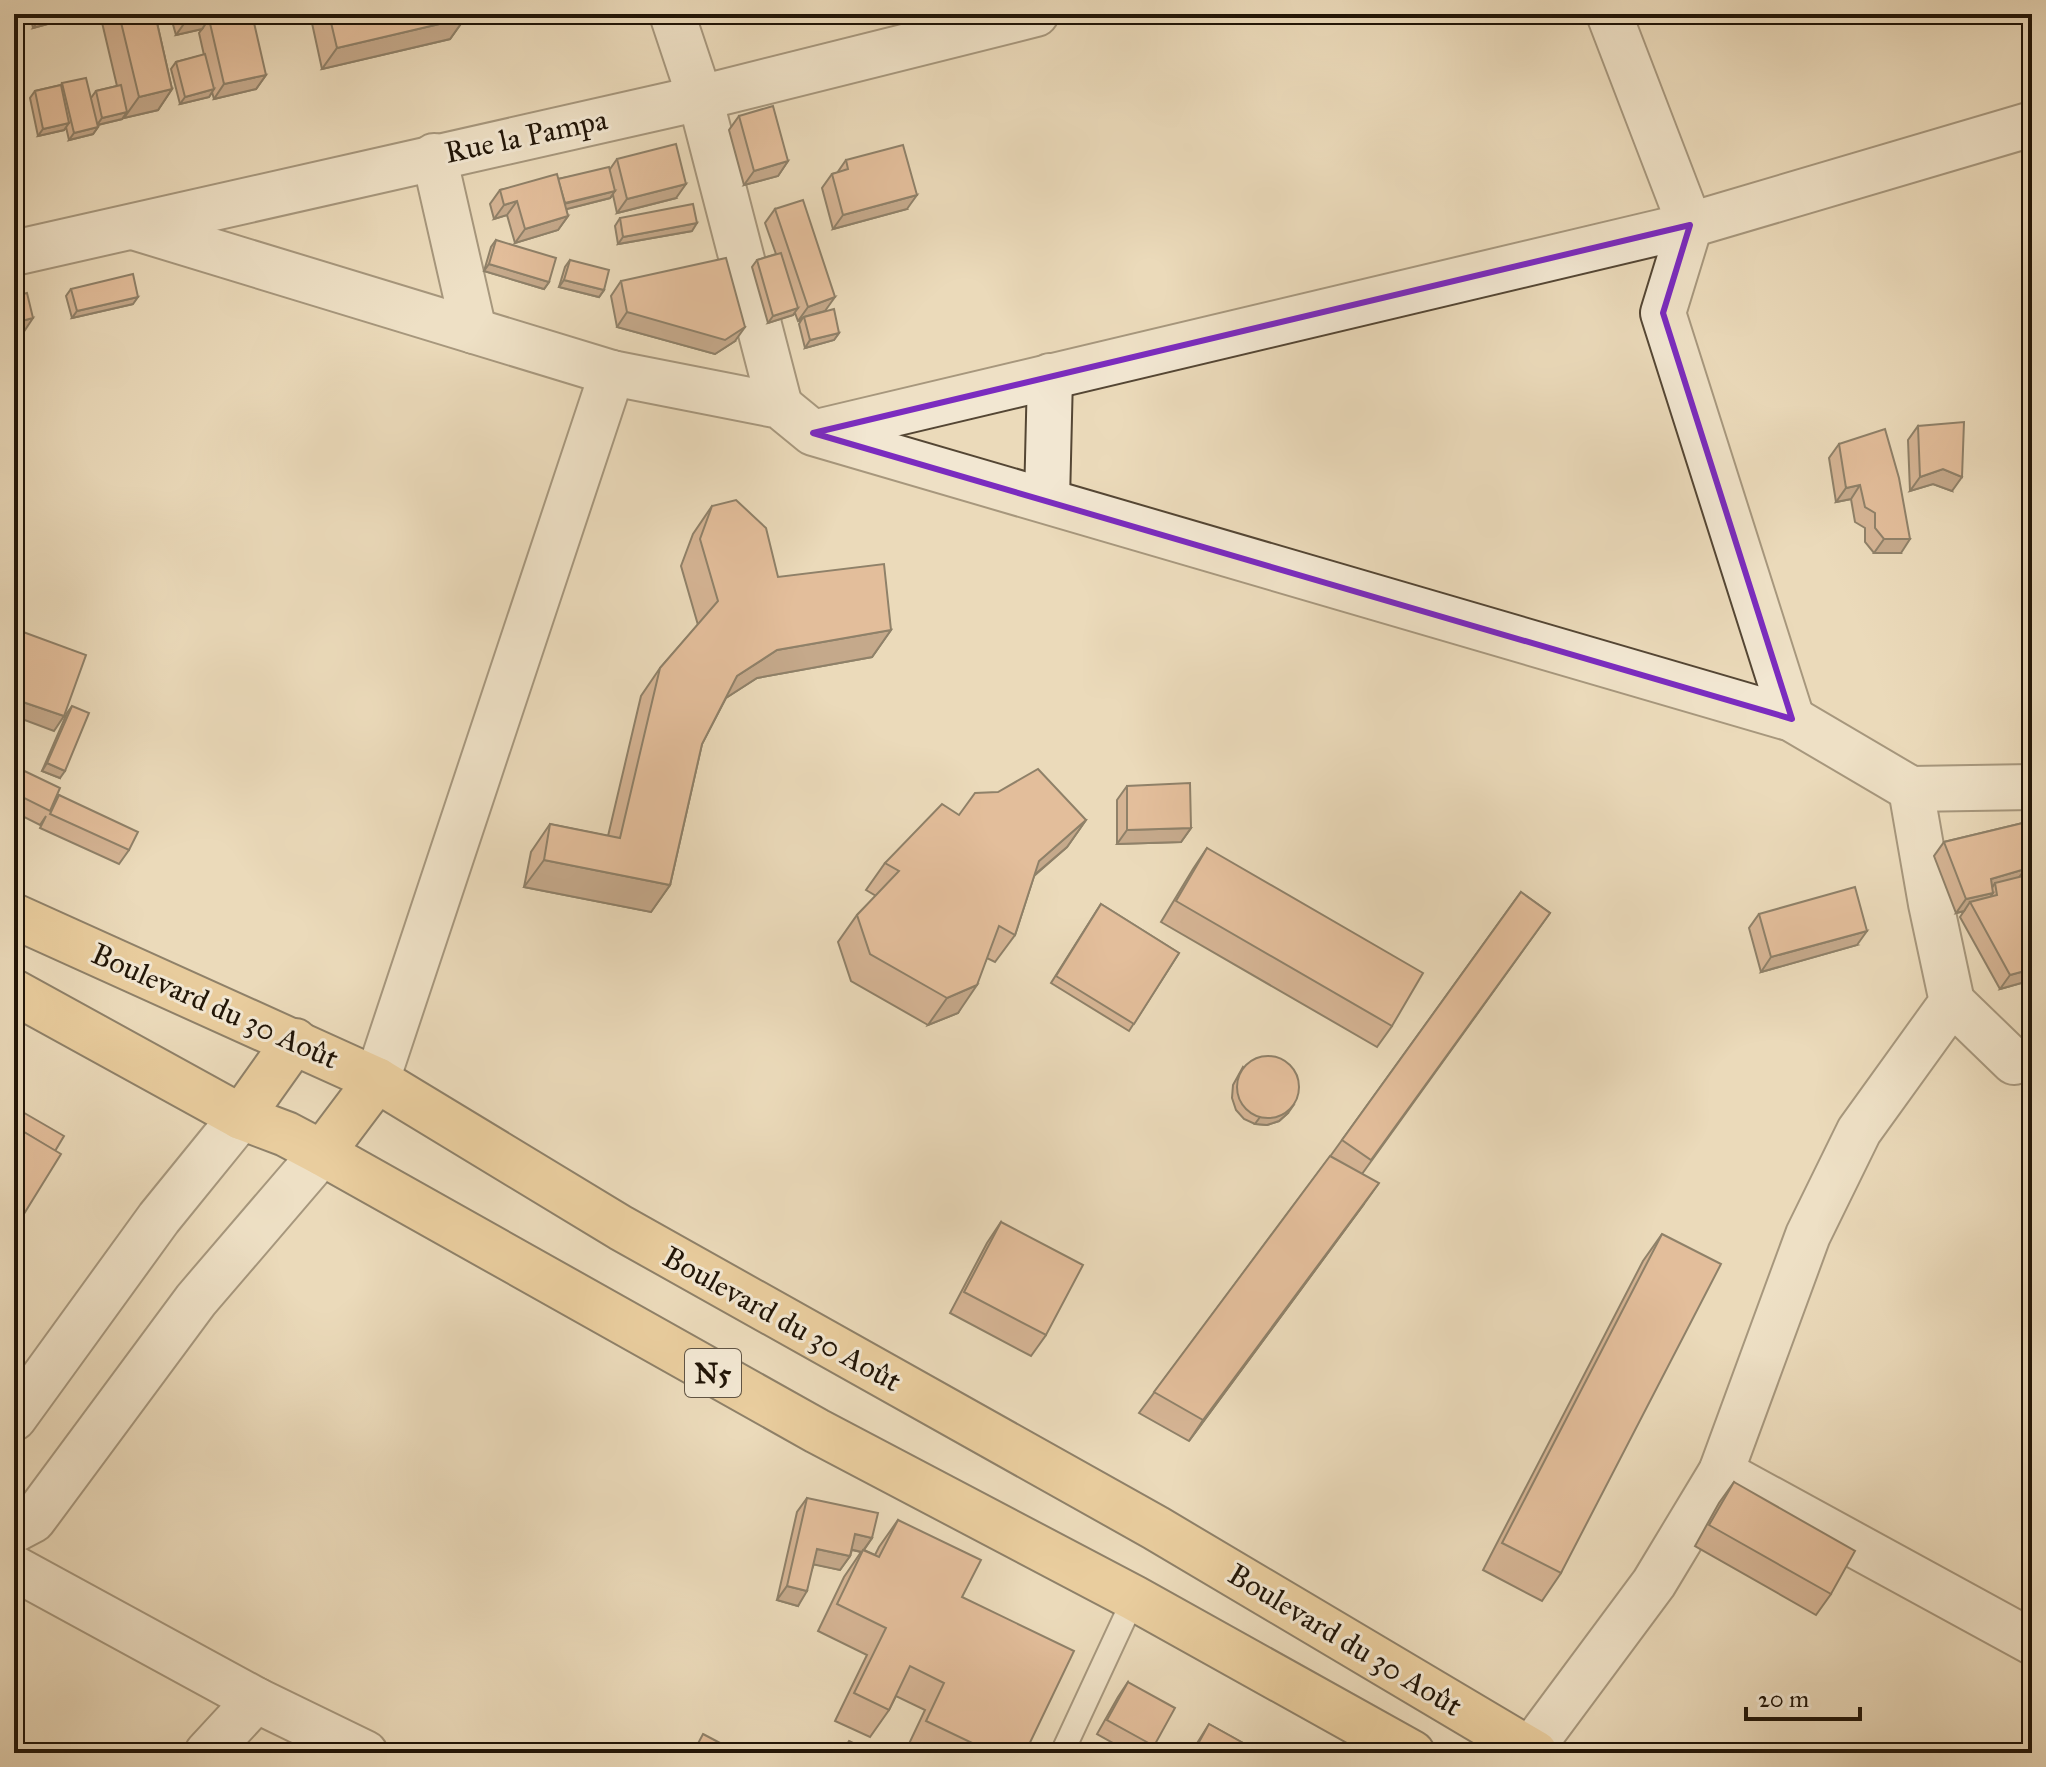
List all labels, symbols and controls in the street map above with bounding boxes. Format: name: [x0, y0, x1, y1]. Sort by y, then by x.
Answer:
street label: Rue la Pampa: [441, 101, 611, 171]
street label: Boulevard du 30 Août: [86, 935, 344, 1077]
street label: Boulevard du 30 Août: [657, 1239, 908, 1400]
road number: N5: [685, 1349, 741, 1397]
street label: Boulevard du 30 Août: [1222, 1556, 1469, 1724]
scale bar: [1746, 1671, 1860, 1721]
text: 20 m: [1758, 1684, 1809, 1714]

